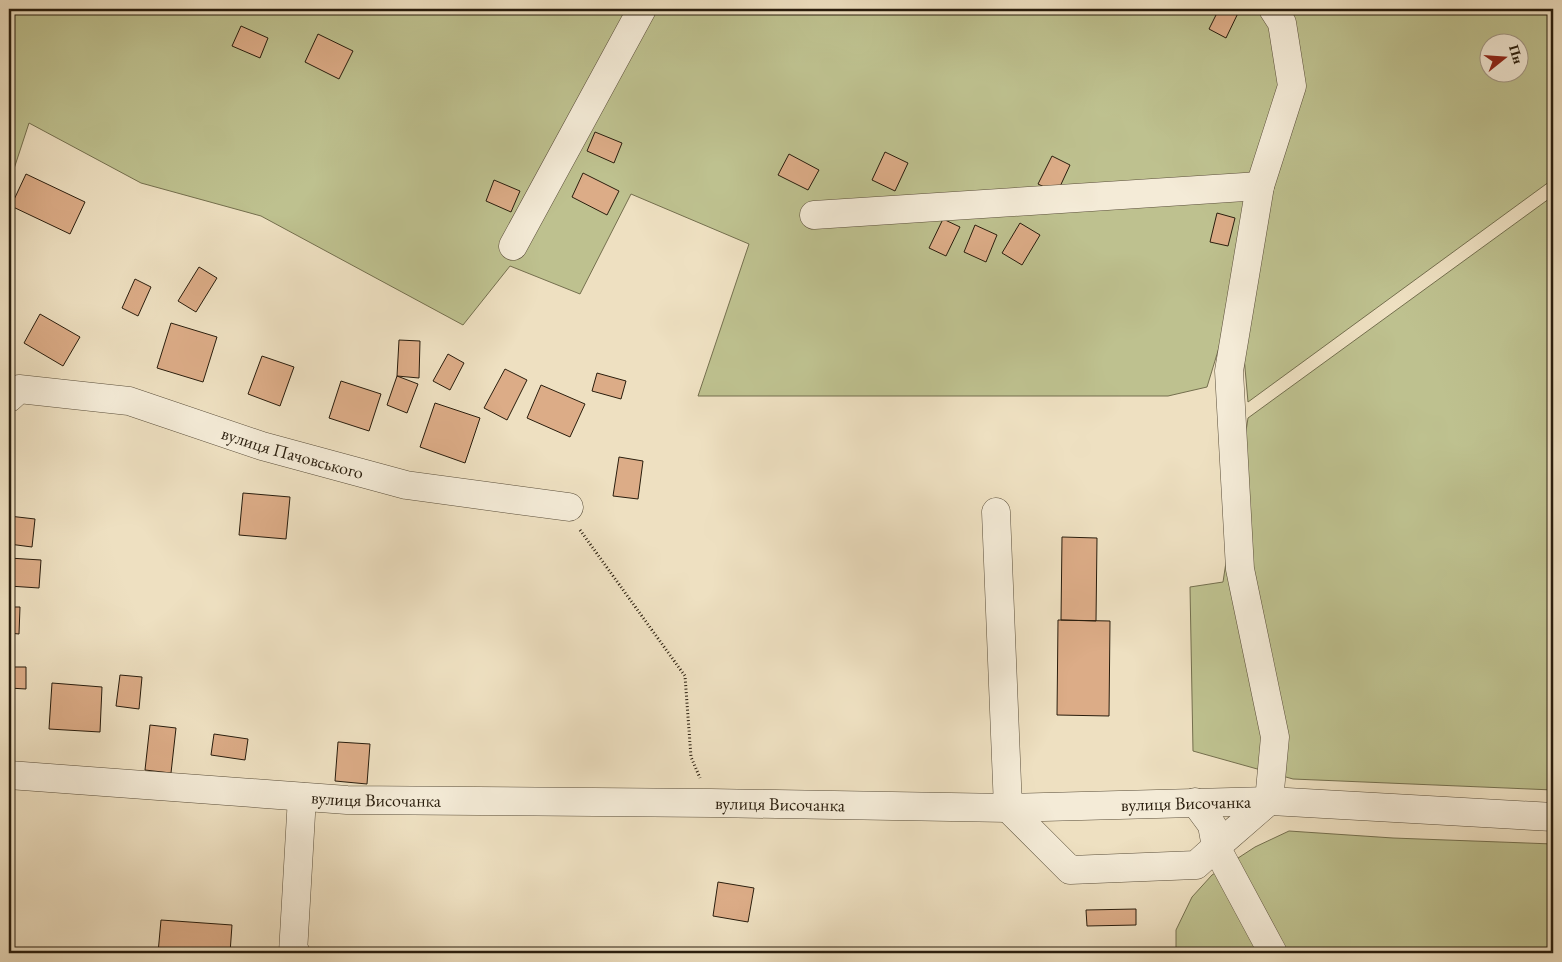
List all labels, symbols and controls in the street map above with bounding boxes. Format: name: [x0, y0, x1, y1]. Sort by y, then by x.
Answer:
north arrow: [1480, 32, 1530, 82]
text: Пн: [1505, 42, 1528, 66]
street label: вулиця Пачовського: [219, 421, 366, 484]
street label: вулиця Височанка: [310, 785, 442, 812]
street label: вулиця Височанка: [1121, 789, 1252, 816]
street label: вулиця Височанка: [715, 791, 846, 816]

